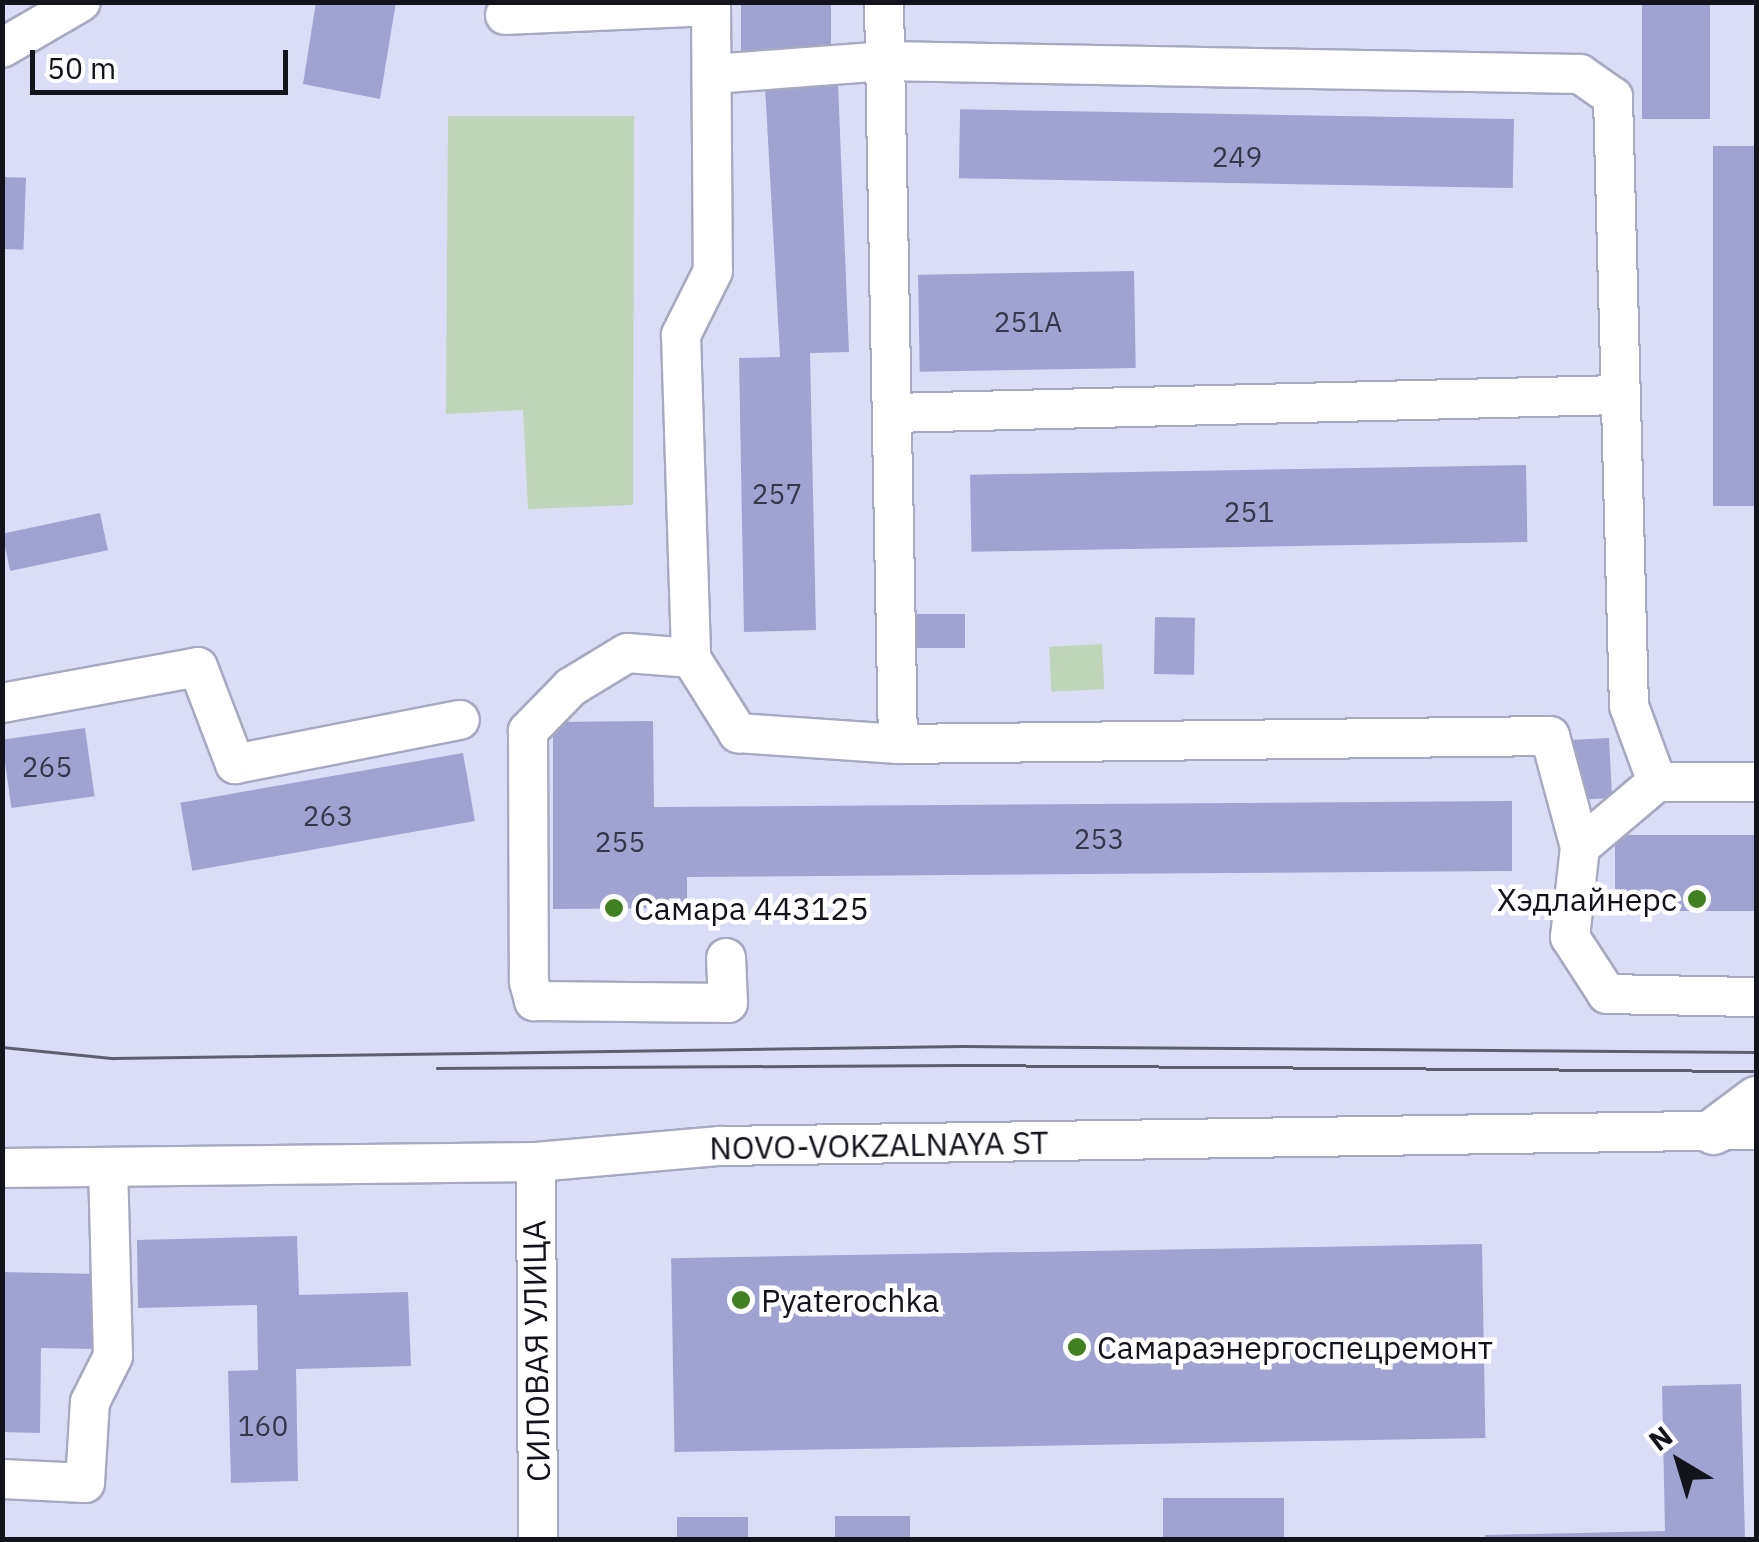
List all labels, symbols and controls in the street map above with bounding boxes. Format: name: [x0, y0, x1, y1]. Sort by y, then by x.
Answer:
scale bar: [35, 30, 292, 92]
text: 50 m: [47, 48, 116, 87]
house number: 249: [1212, 140, 1262, 174]
house number: 251А: [994, 305, 1062, 339]
house number: 257: [752, 477, 802, 511]
house number: 251: [1224, 495, 1274, 529]
house number: 265: [22, 750, 72, 784]
house number: 263: [303, 799, 353, 833]
house number: 253: [1074, 822, 1124, 856]
house number: 255: [595, 825, 645, 859]
place label: Хэдлайнерс: [1497, 880, 1677, 918]
marker: Хэдлайнерс: [1686, 888, 1708, 910]
place label: Самара 443125: [634, 889, 869, 927]
marker: Самара 443125: [603, 897, 625, 919]
street label: NOVO-VOKZALNAYA ST: [709, 1123, 1049, 1167]
street label: СИЛОВАЯ УЛИЦА: [515, 1220, 557, 1482]
place label: Pyaterochka: [761, 1281, 939, 1319]
marker: Pyaterochka: [730, 1289, 752, 1311]
place label: Самараэнергоспецремонт: [1097, 1328, 1493, 1366]
marker: Самараэнергоспецремонт: [1066, 1336, 1088, 1358]
house number: 160: [238, 1409, 288, 1443]
north arrow: [1629, 1412, 1729, 1512]
text: N: [1641, 1417, 1680, 1459]

